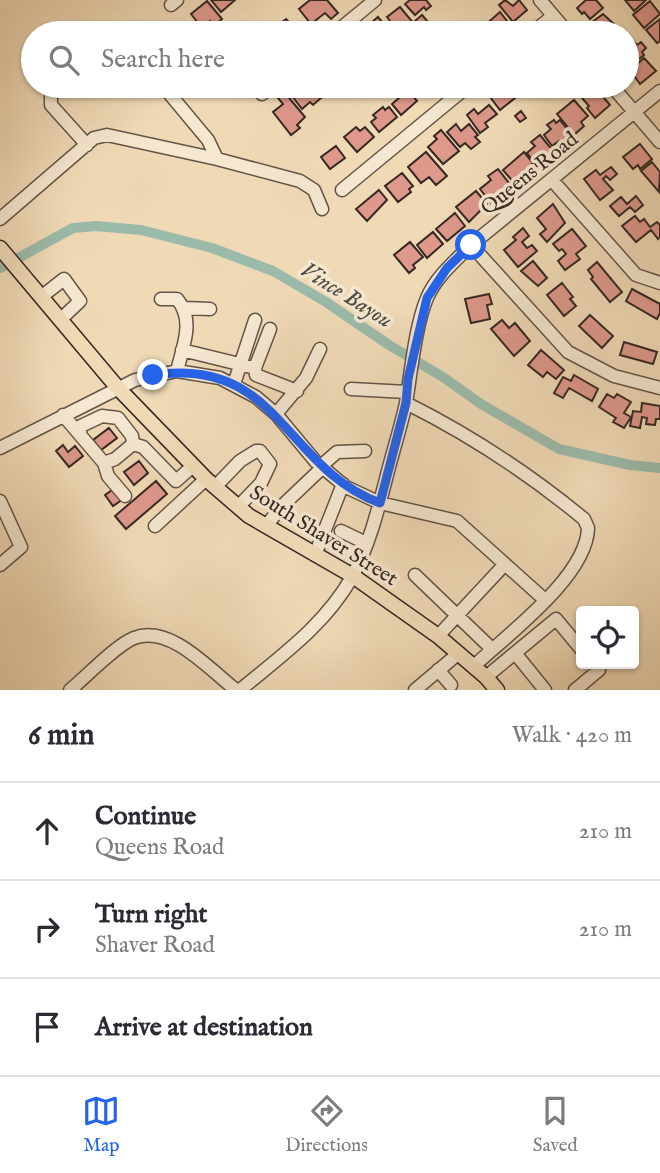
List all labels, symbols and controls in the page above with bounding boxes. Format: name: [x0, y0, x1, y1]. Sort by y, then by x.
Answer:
search box: [21, 21, 639, 98]
icon: search: [45, 41, 83, 79]
text: Search here: [101, 43, 225, 76]
street label: Queens Road: [476, 126, 585, 222]
route start: [455, 229, 486, 260]
water label: Vince Bayou: [295, 256, 398, 335]
route end: [137, 359, 168, 390]
street label: South Shaver Street: [244, 480, 402, 593]
map controls: [576, 606, 639, 669]
button: locate: [576, 606, 639, 669]
text: 6 min: [28, 717, 94, 755]
text: Walk · 420 m: [512, 721, 632, 750]
text: Continue: [95, 800, 196, 833]
icon: ahead: [28, 812, 66, 850]
text: 210 m: [579, 817, 632, 846]
text: Queens Road: [95, 833, 224, 862]
text: Turn right: [95, 898, 208, 931]
icon: right: [28, 910, 66, 948]
text: 210 m: [579, 915, 632, 944]
text: Shaver Road: [95, 931, 215, 960]
icon: arrive: [28, 1008, 66, 1046]
text: Arrive at destination: [95, 1011, 313, 1044]
tab: Map: [82, 1092, 120, 1158]
tab: Directions: [285, 1092, 368, 1158]
tab: Saved: [533, 1092, 578, 1158]

